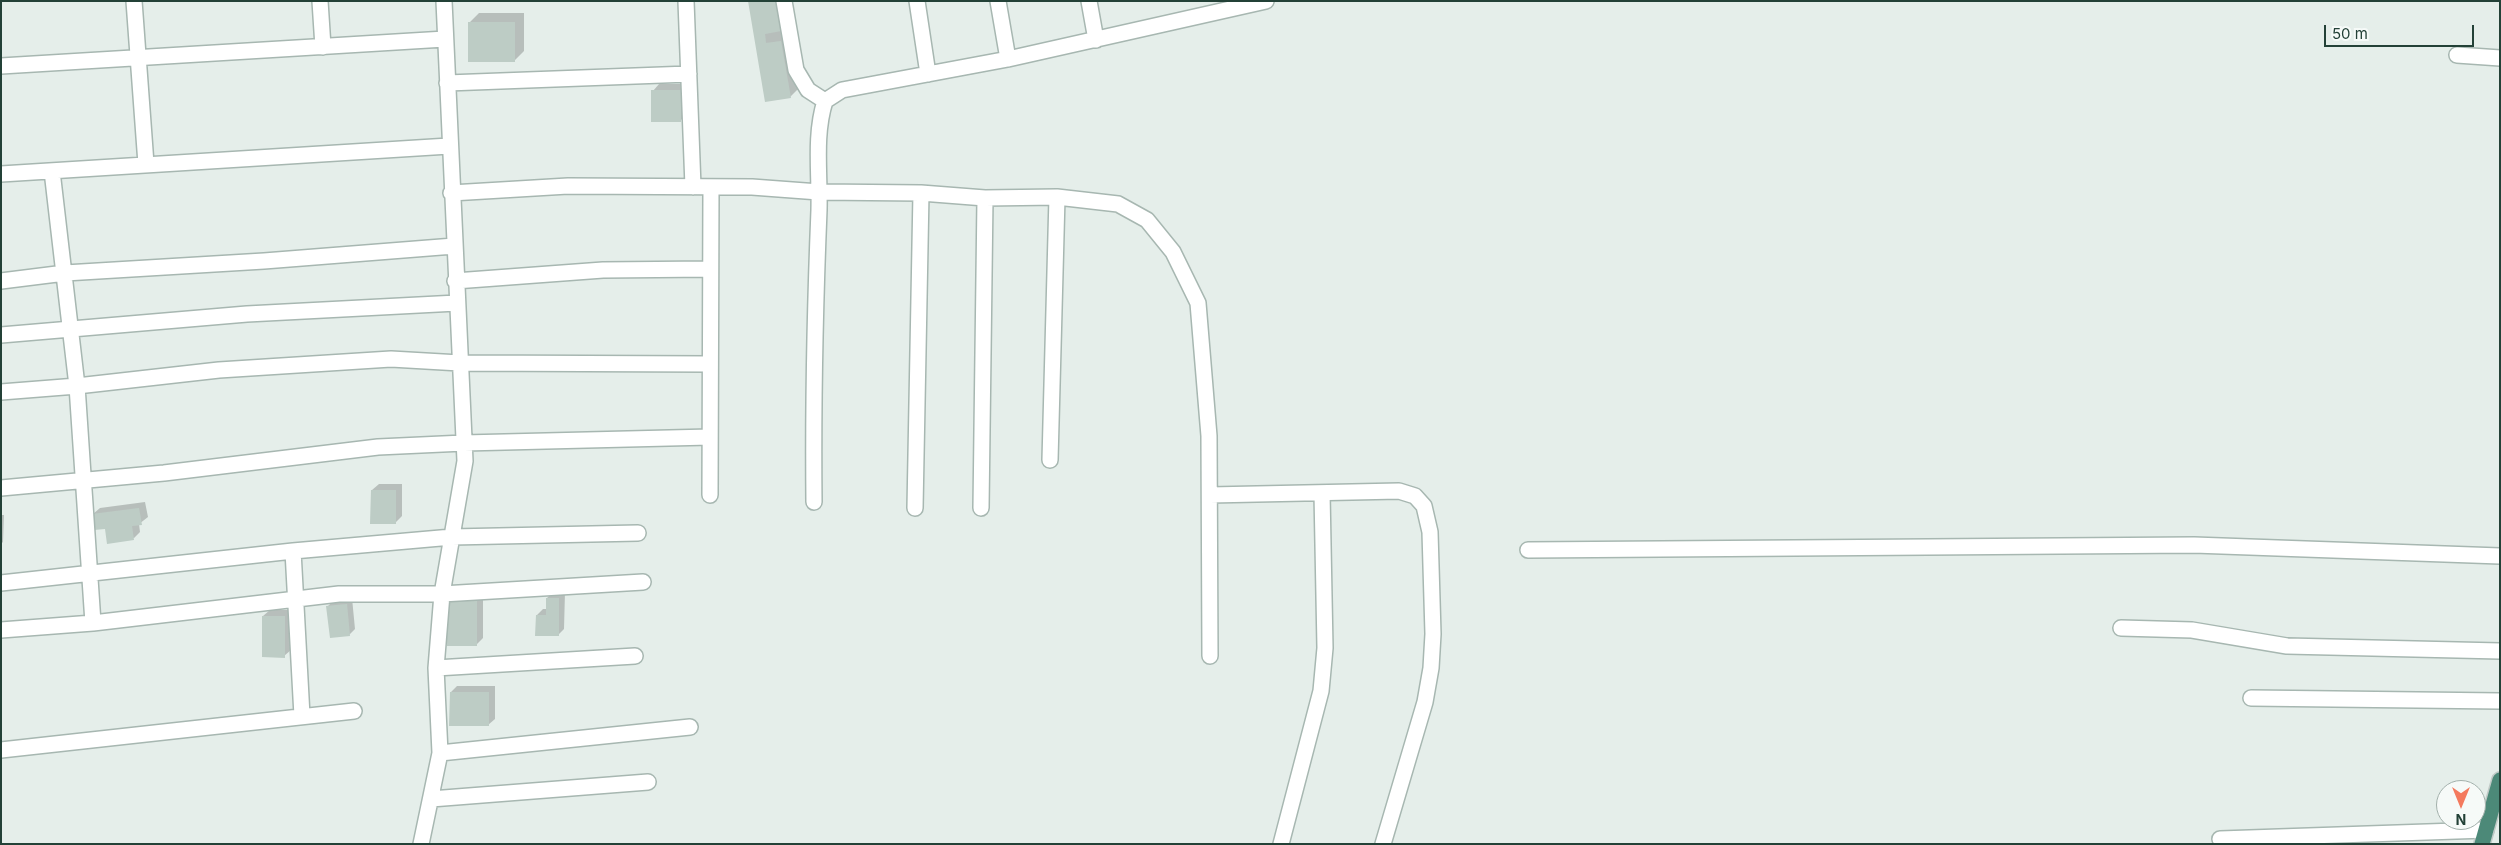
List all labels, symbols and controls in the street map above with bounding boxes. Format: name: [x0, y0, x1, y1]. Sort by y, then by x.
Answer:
scale bar: [2326, 15, 2476, 47]
text: 50 m: [2332, 24, 2368, 43]
north arrow: [2436, 780, 2486, 830]
text: N: [2456, 811, 2466, 828]

